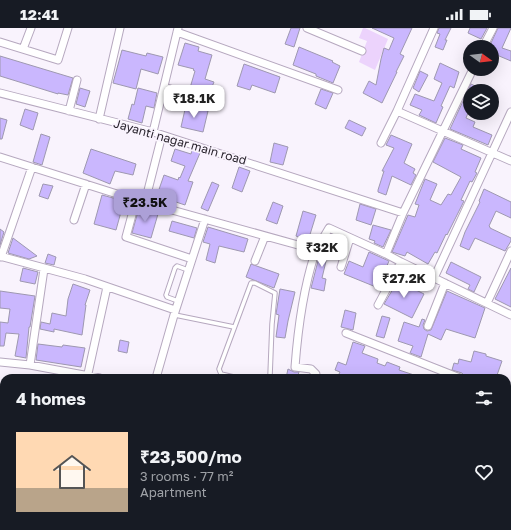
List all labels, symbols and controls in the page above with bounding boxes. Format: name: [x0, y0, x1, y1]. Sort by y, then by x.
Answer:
text: 12:41: [20, 5, 59, 23]
north arrow: [463, 40, 499, 76]
map controls: [463, 40, 499, 120]
button: layers: [463, 84, 499, 120]
pin: ₹18.1K: [161, 85, 227, 119]
text: ₹18.1K: [173, 90, 215, 106]
street label: Jayanti nagar main road: [112, 115, 248, 168]
pin: ₹23.5K: [112, 189, 178, 223]
text: ₹23.5K: [123, 194, 167, 210]
pin: ₹32K: [298, 234, 346, 268]
text: ₹32K: [306, 239, 338, 255]
pin: ₹27.2K: [371, 265, 437, 299]
text: ₹27.2K: [382, 270, 426, 286]
icon: filters: [473, 387, 495, 409]
text: 4 homes: [16, 388, 86, 409]
text: ₹23,500/mo: [140, 446, 242, 467]
icon: home: [48, 448, 96, 496]
icon: heart: [473, 461, 495, 483]
text: 3 rooms · 77 m²: [140, 468, 233, 484]
text: Apartment: [140, 484, 207, 500]

